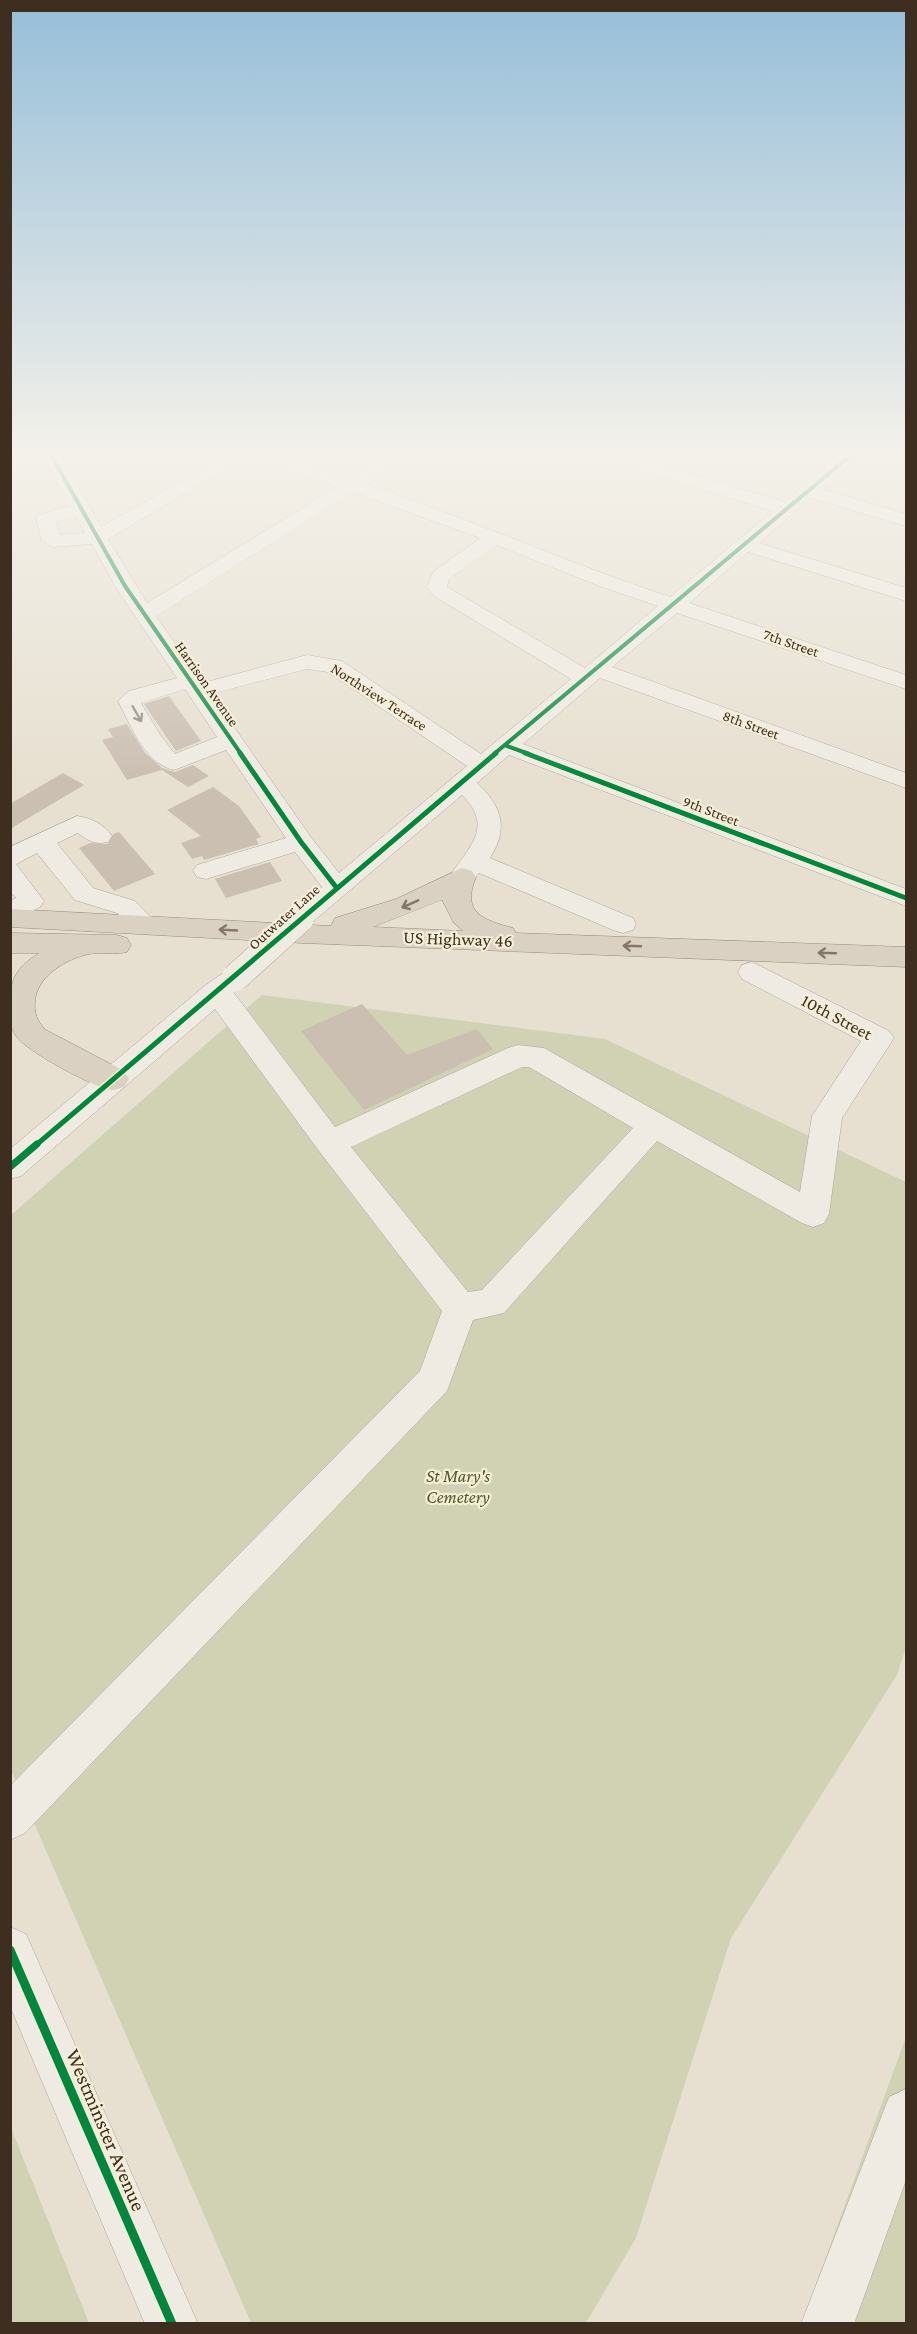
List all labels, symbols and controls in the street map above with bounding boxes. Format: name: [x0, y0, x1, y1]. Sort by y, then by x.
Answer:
street label: 7th Street: [761, 626, 822, 660]
street label: Harrison Avenue: [172, 639, 242, 730]
street label: Northview Terrace: [328, 660, 430, 734]
one-way arrow: [131, 705, 143, 722]
street label: 8th Street: [721, 707, 782, 743]
street label: 9th Street: [681, 793, 742, 829]
street label: Outwater Lane: [245, 881, 323, 953]
one-way arrow: [401, 899, 419, 910]
one-way arrow: [218, 924, 238, 935]
street label: US Highway 46: [403, 927, 513, 951]
one-way arrow: [623, 940, 643, 951]
one-way arrow: [818, 948, 838, 959]
street label: 10th Street: [798, 990, 877, 1044]
park label: St Mary's Cemetery: [426, 1466, 491, 1507]
street label: Westminster Avenue: [61, 2045, 151, 2215]

